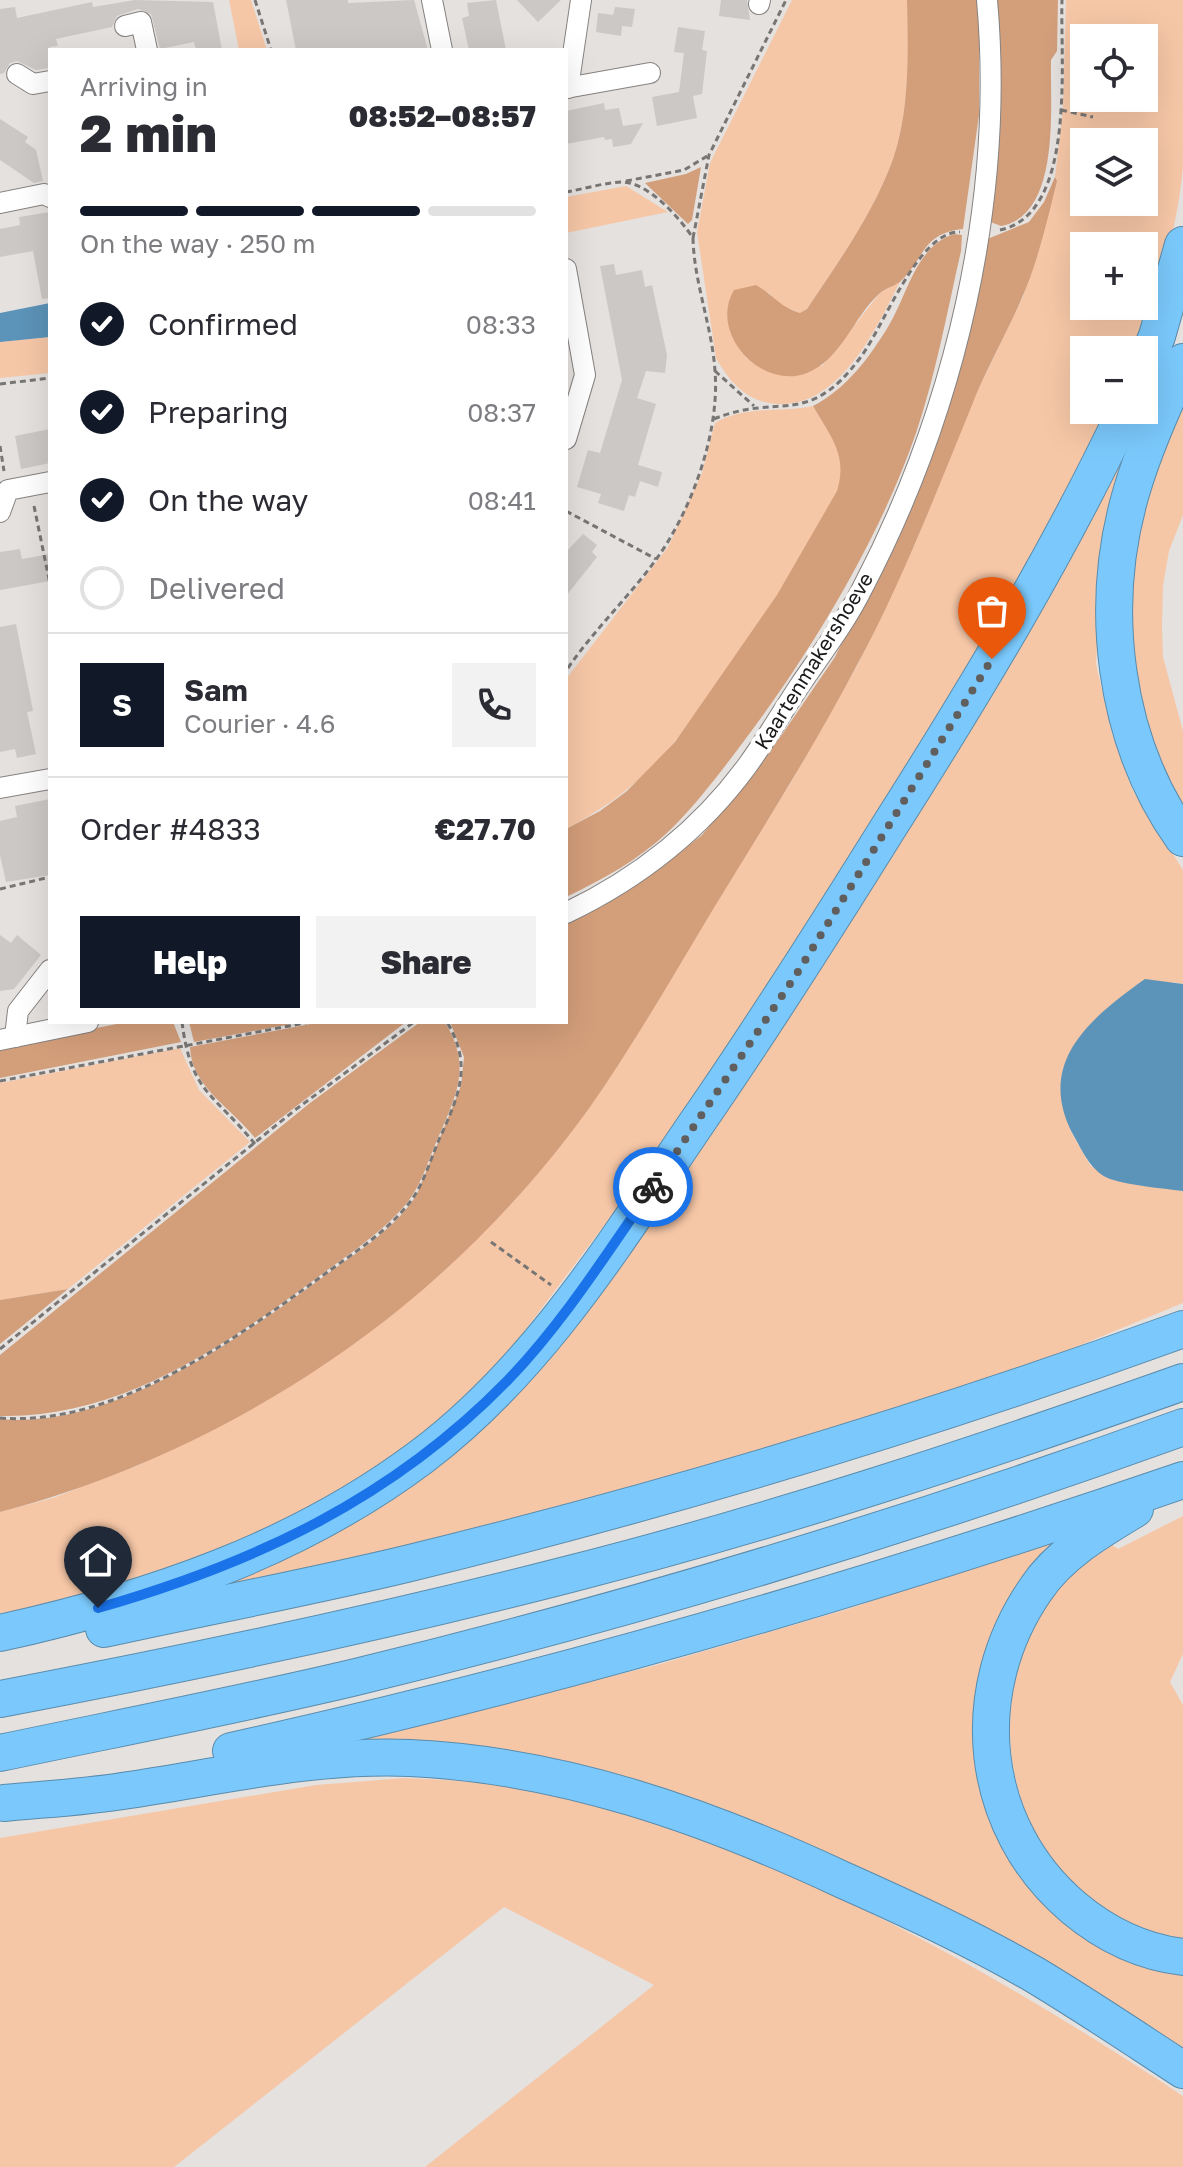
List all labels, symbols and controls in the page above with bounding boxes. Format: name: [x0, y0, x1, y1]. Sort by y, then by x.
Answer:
map controls: [1070, 24, 1158, 424]
button: locate: [1070, 24, 1158, 112]
text: Arriving in: [80, 71, 208, 102]
text: 08:52–08:57: [348, 98, 536, 134]
text: 2 min: [80, 101, 217, 163]
button: layers: [1070, 128, 1158, 216]
text: On the way · 250 m: [80, 228, 316, 259]
button: +: [1070, 232, 1158, 320]
icon: check: [80, 302, 124, 346]
text: Confirmed: [148, 306, 298, 342]
text: 08:33: [466, 309, 536, 340]
button: −: [1070, 336, 1158, 424]
icon: check: [80, 390, 124, 434]
text: Preparing: [148, 394, 289, 430]
text: 08:37: [467, 397, 536, 428]
icon: check: [80, 478, 124, 522]
text: On the way: [148, 482, 308, 518]
text: 08:41: [468, 485, 536, 516]
street label: Kaartenmakershoeve: [749, 568, 877, 753]
text: Delivered: [148, 570, 285, 606]
pin: [958, 577, 1026, 659]
icon: bag: [970, 589, 1014, 633]
button: phone: [452, 663, 536, 747]
text: Sam: [184, 672, 248, 708]
text: S: [112, 687, 132, 723]
text: Courier · 4.6: [184, 708, 336, 739]
text: Order #4833: [80, 811, 261, 847]
text: €27.70: [435, 811, 536, 847]
button: Help: [80, 916, 300, 1008]
button: Share: [316, 916, 536, 1008]
courier: [613, 1147, 693, 1227]
icon: bike: [631, 1165, 675, 1209]
pin: [64, 1526, 132, 1608]
icon: home: [76, 1538, 120, 1582]

